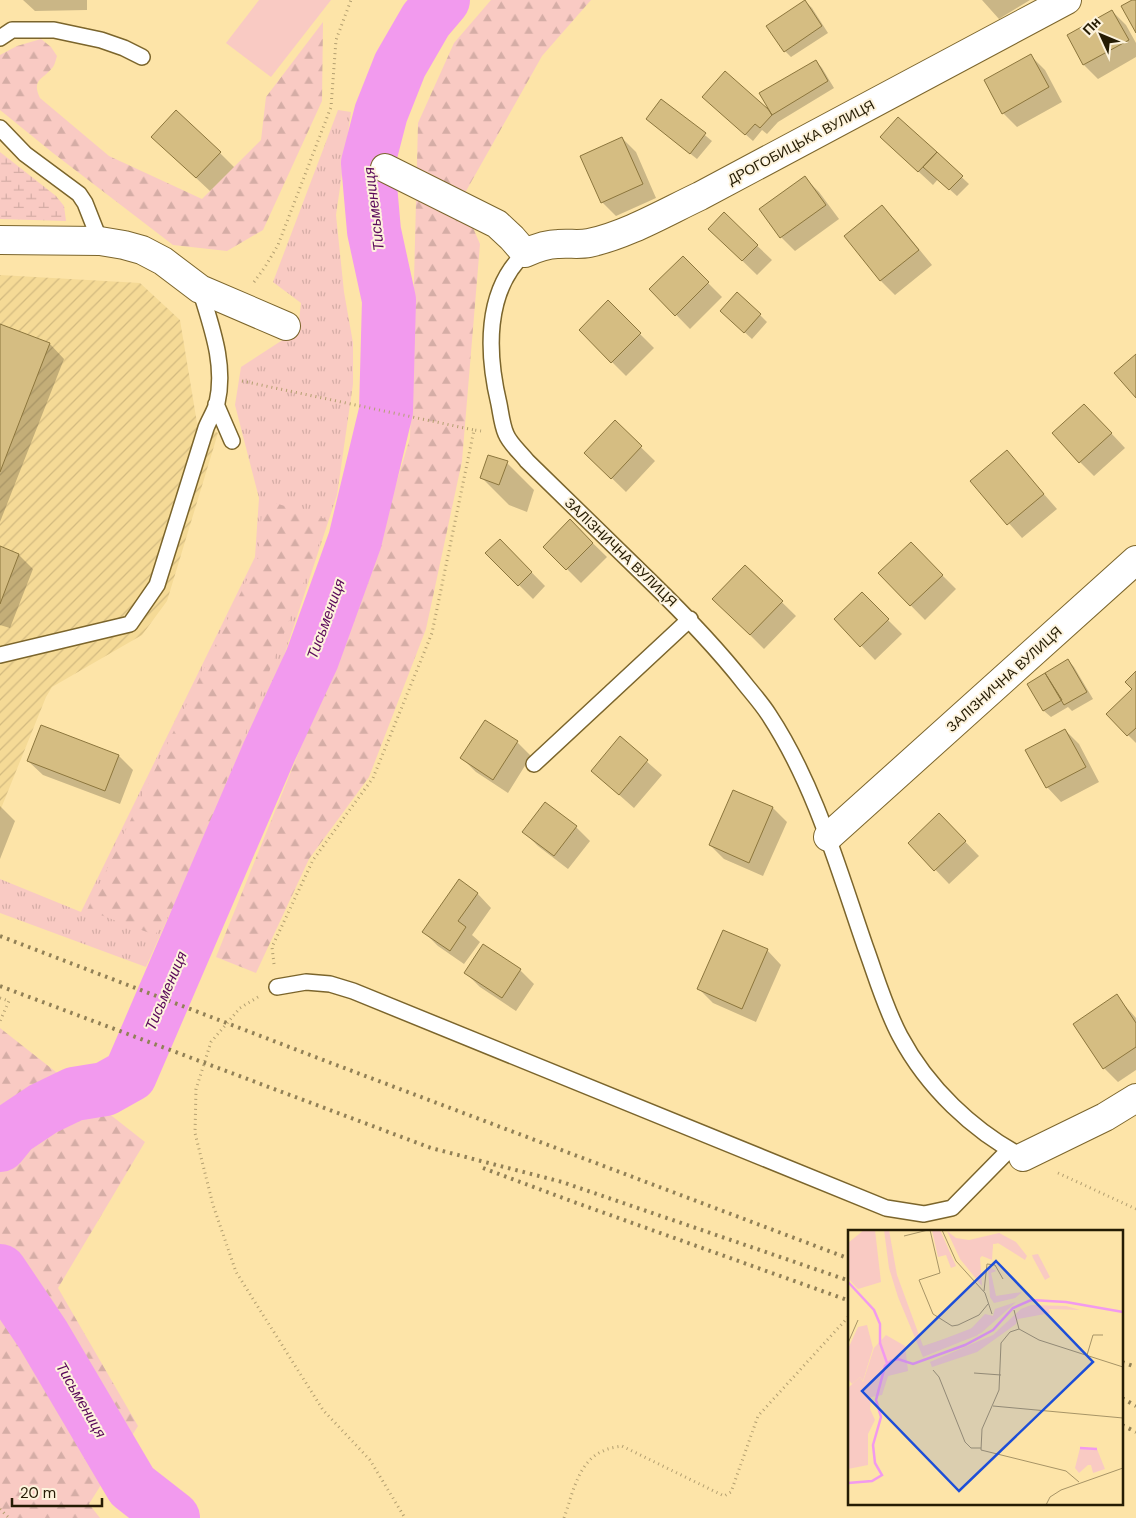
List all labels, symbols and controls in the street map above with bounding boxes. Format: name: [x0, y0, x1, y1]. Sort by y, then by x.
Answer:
north arrow: [1076, 10, 1126, 60]
text: Пн: [1079, 13, 1105, 39]
street label: ДРОГОБИЦЬКА ВУЛИЦЯ: [724, 96, 878, 188]
water label: Тисьмениця: [359, 166, 389, 252]
street label: ЗАЛІЗНИЧНА ВУЛИЦЯ: [561, 494, 681, 610]
water label: Тисьмениця: [302, 576, 350, 662]
street label: ЗАЛІЗНИЧНА ВУЛИЦЯ: [942, 622, 1066, 736]
water label: Тисьмениця: [140, 948, 192, 1034]
inset map: [848, 1230, 1124, 1506]
water label: Тисьмениця: [51, 1359, 111, 1441]
scale bar: [12, 1476, 102, 1508]
text: 20 m: [20, 1483, 56, 1503]

